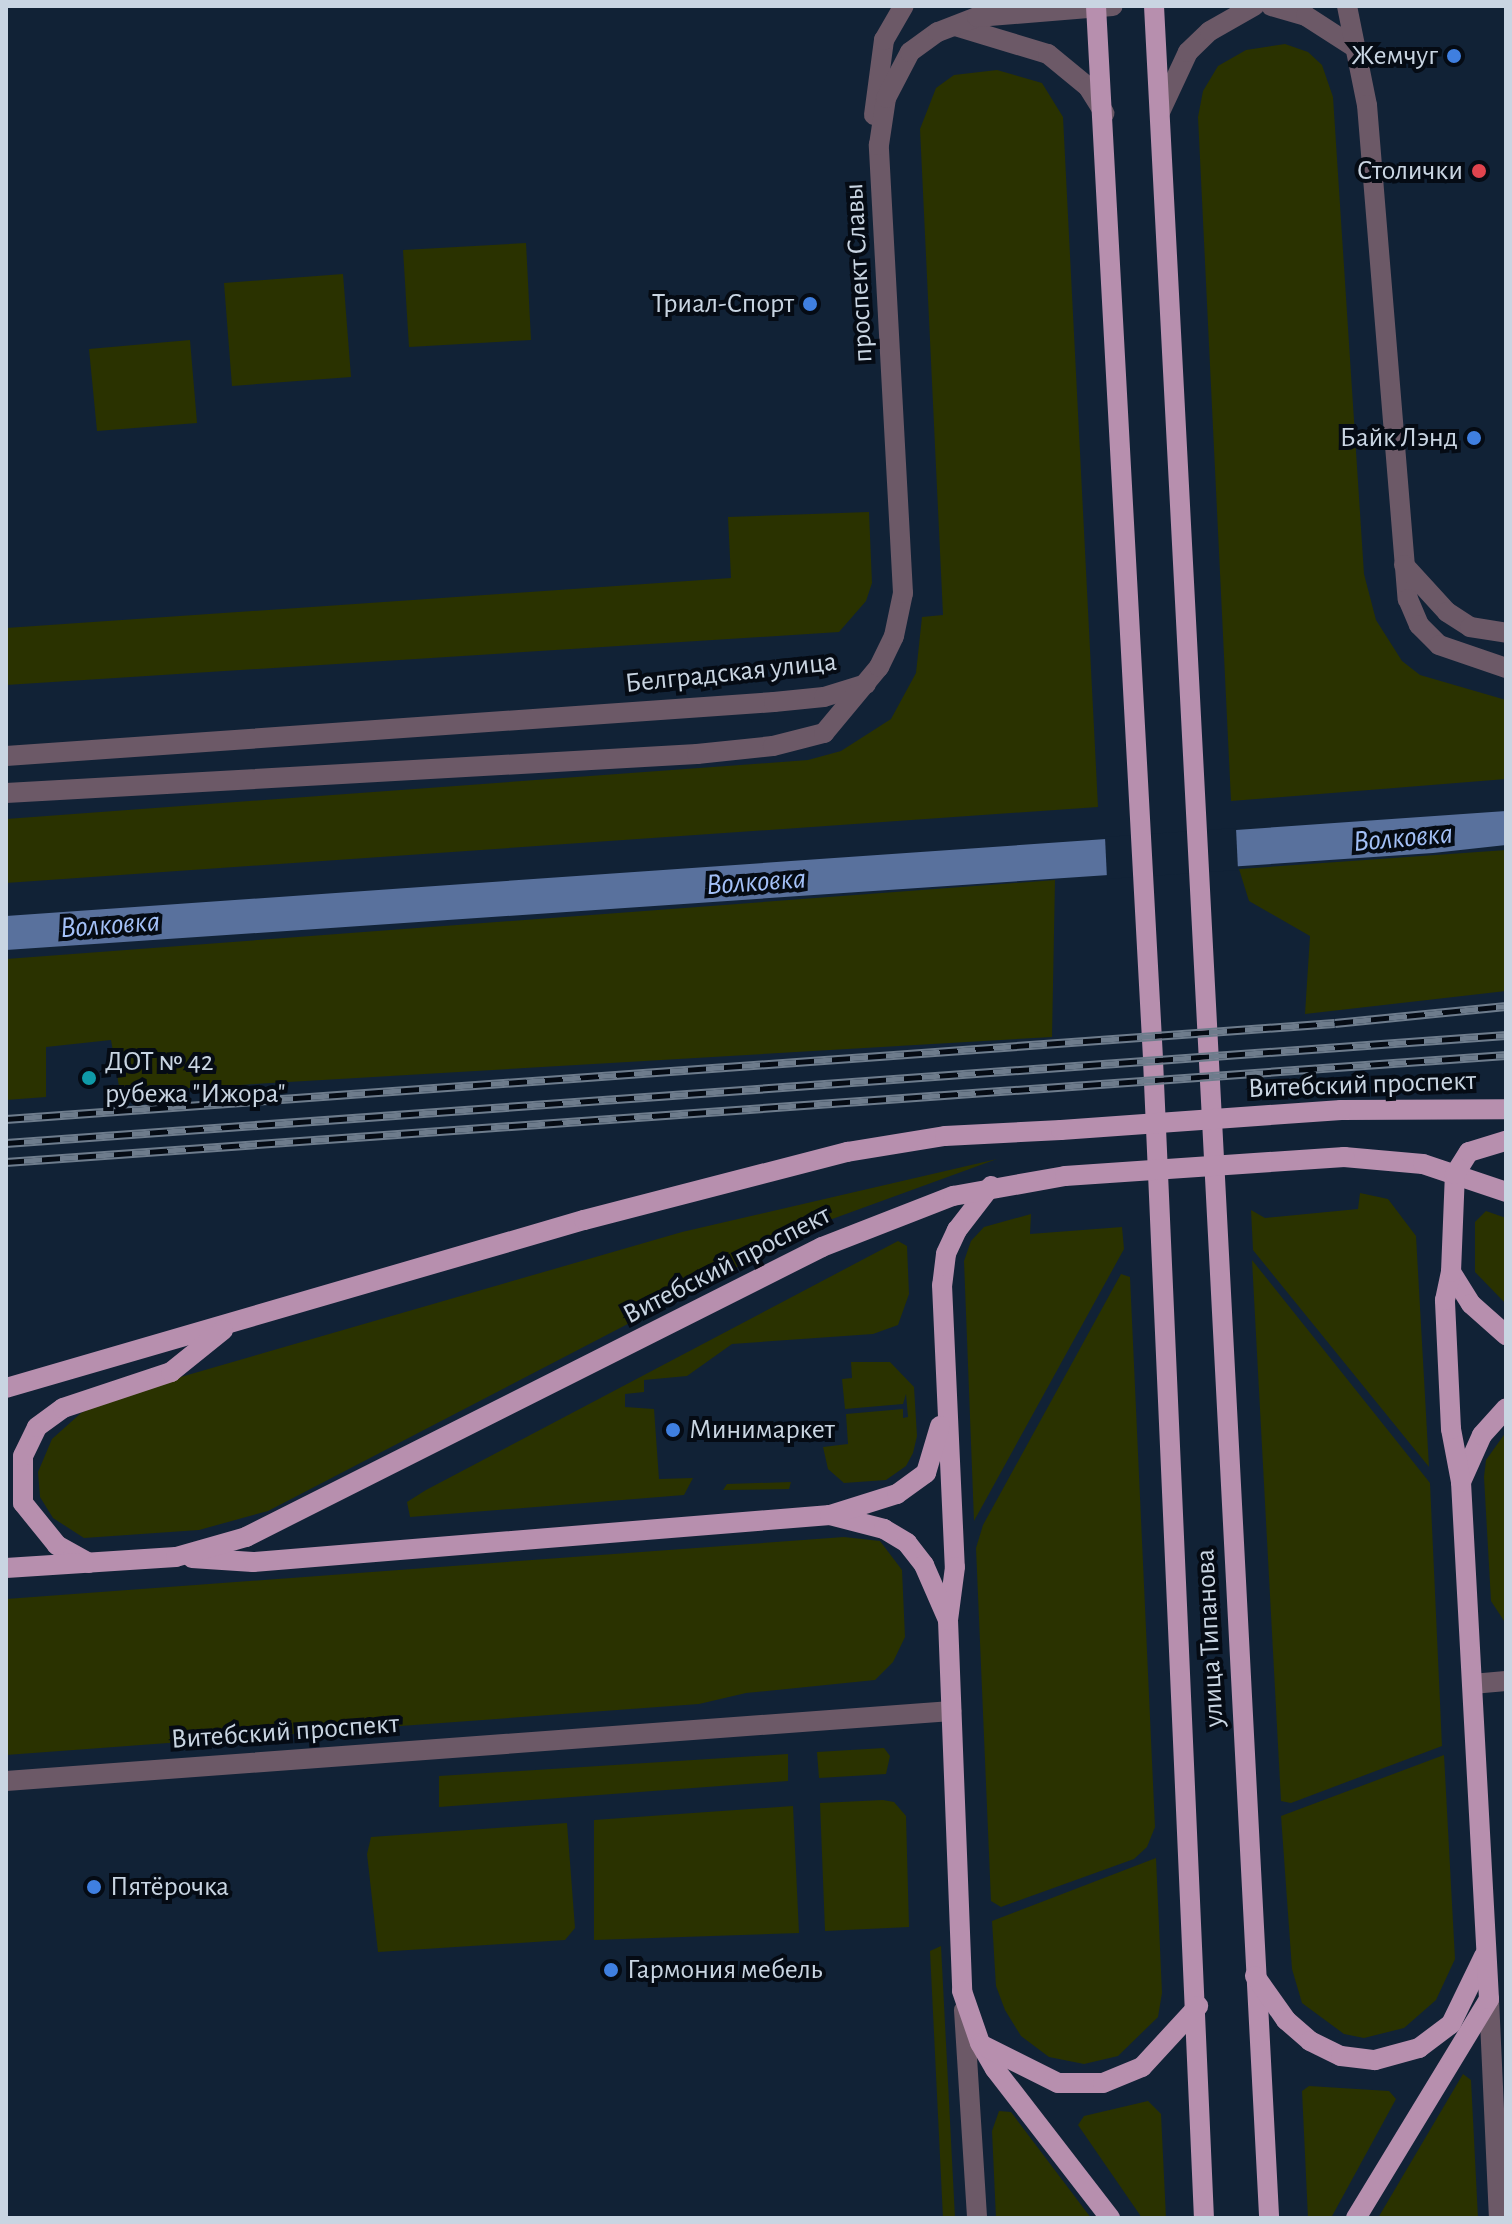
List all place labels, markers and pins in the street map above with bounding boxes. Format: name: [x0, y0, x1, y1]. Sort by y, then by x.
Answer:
place label: Жемчуг: [1351, 39, 1438, 73]
marker: Жемчуг: [1445, 47, 1463, 65]
place label: Столички: [1357, 154, 1463, 188]
marker: Столички: [1470, 162, 1488, 180]
place label: Триал-Спорт: [652, 287, 794, 321]
marker: Триал-Спорт: [801, 295, 819, 313]
place label: Байк Лэнд: [1340, 421, 1458, 455]
marker: Байк Лэнд: [1465, 429, 1483, 447]
place label: ДОТ № 42 рубежа "Ижора": [105, 1045, 286, 1111]
marker: ДОТ № 42 рубежа "Ижора": [80, 1069, 98, 1087]
place label: Минимаркет: [689, 1413, 835, 1447]
marker: Минимаркет: [664, 1421, 682, 1439]
place label: Пятёрочка: [110, 1870, 229, 1904]
marker: Пятёрочка: [85, 1878, 103, 1896]
place label: Гармония мебель: [627, 1953, 822, 1987]
marker: Гармония мебель: [602, 1961, 620, 1979]

